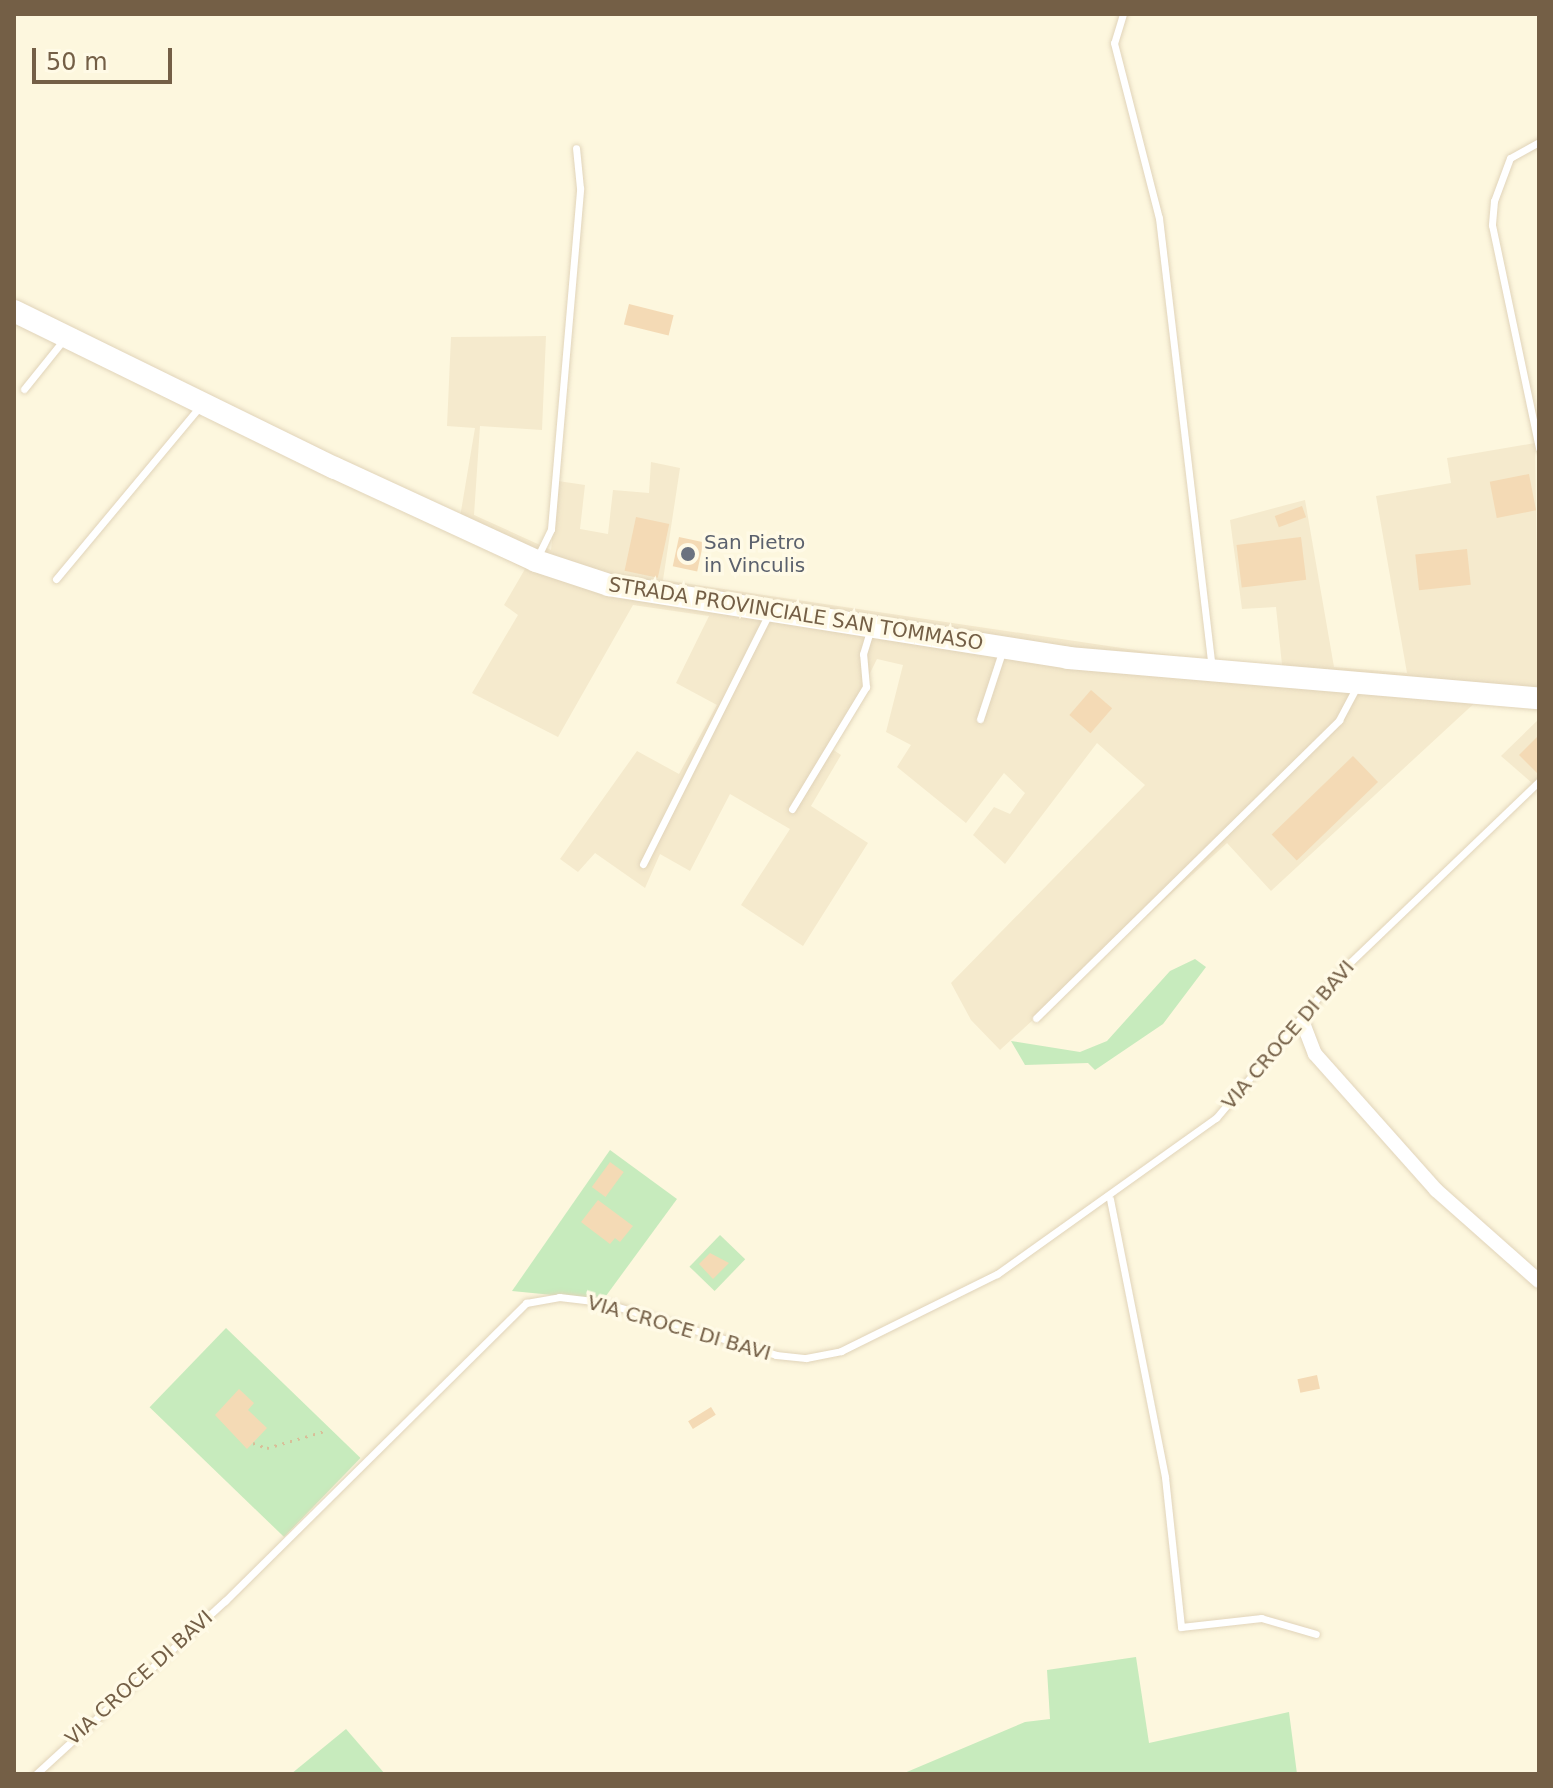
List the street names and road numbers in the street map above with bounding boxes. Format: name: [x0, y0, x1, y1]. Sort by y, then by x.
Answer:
street label: STRADA PROVINCIALE SAN TOMMASO: [607, 573, 985, 655]
street label: VIA CROCE DI BAVI: [1217, 956, 1359, 1114]
street label: VIA CROCE DI BAVI: [585, 1290, 773, 1366]
street label: VIA CROCE DI BAVI: [61, 1606, 217, 1750]

